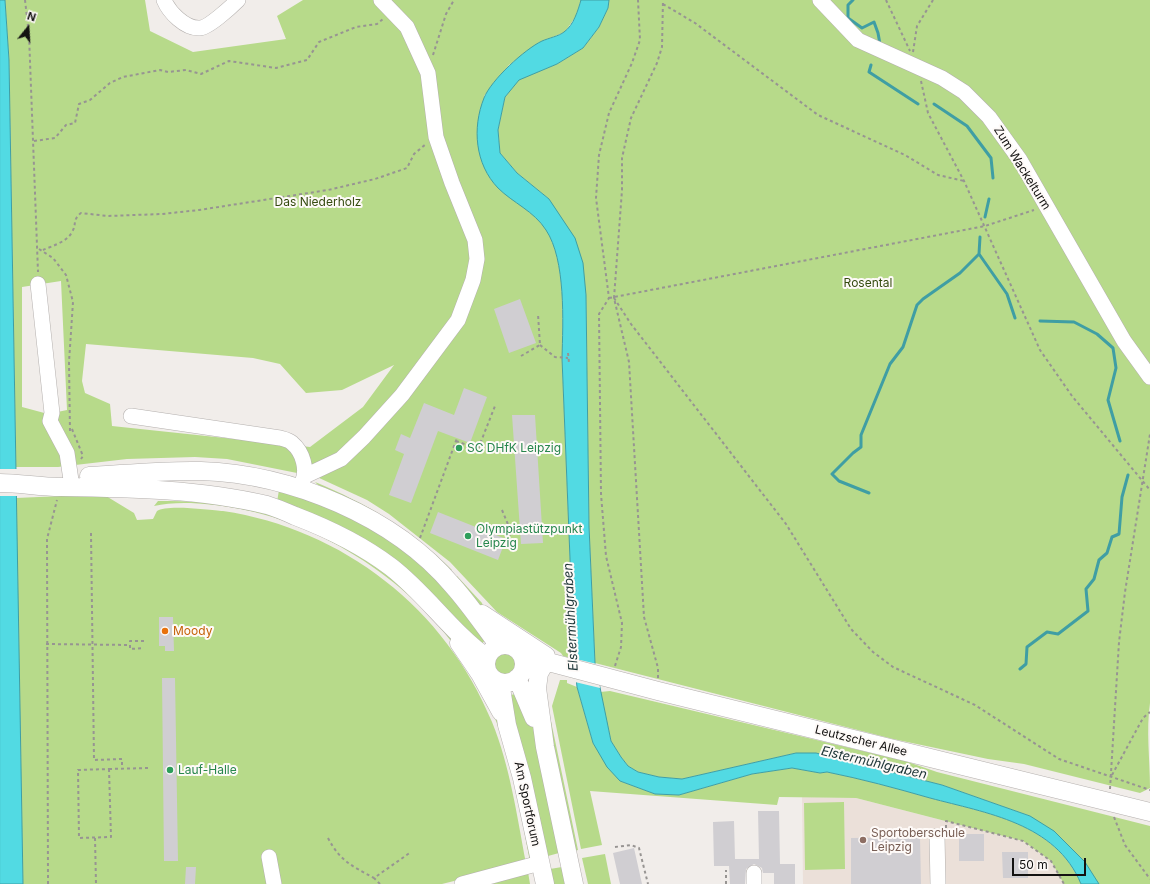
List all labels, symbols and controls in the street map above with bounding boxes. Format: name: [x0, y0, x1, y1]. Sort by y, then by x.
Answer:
north arrow: [8, 8, 48, 48]
text: N: [26, 9, 38, 25]
street label: Zum Wackelturm: [990, 123, 1054, 213]
park label: Das Niederholz: [275, 195, 361, 209]
park label: Rosental: [844, 276, 892, 290]
place label: SC DHfK Leipzig: [467, 441, 561, 455]
marker: SC DHfK Leipzig: [454, 443, 464, 453]
place label: Olympiastützpunkt Leipzig: [476, 522, 582, 550]
marker: Olympiastützpunkt Leipzig: [463, 531, 473, 541]
water label: Elstermühlgraben: [560, 563, 582, 671]
place label: Moody: [173, 624, 212, 638]
marker: Moody: [160, 626, 170, 636]
street label: Leutzscher Allee: [813, 723, 909, 759]
water label: Elstermühlgraben: [820, 743, 928, 783]
street label: Am Sportforum: [511, 760, 543, 848]
place label: Lauf-Halle: [178, 763, 237, 777]
marker: Lauf-Halle: [165, 765, 175, 775]
place label: Sportoberschule Leipzig: [871, 826, 965, 854]
marker: Sportoberschule Leipzig: [858, 835, 868, 845]
scale bar: [1014, 850, 1088, 876]
text: 50 m: [1019, 857, 1048, 872]

